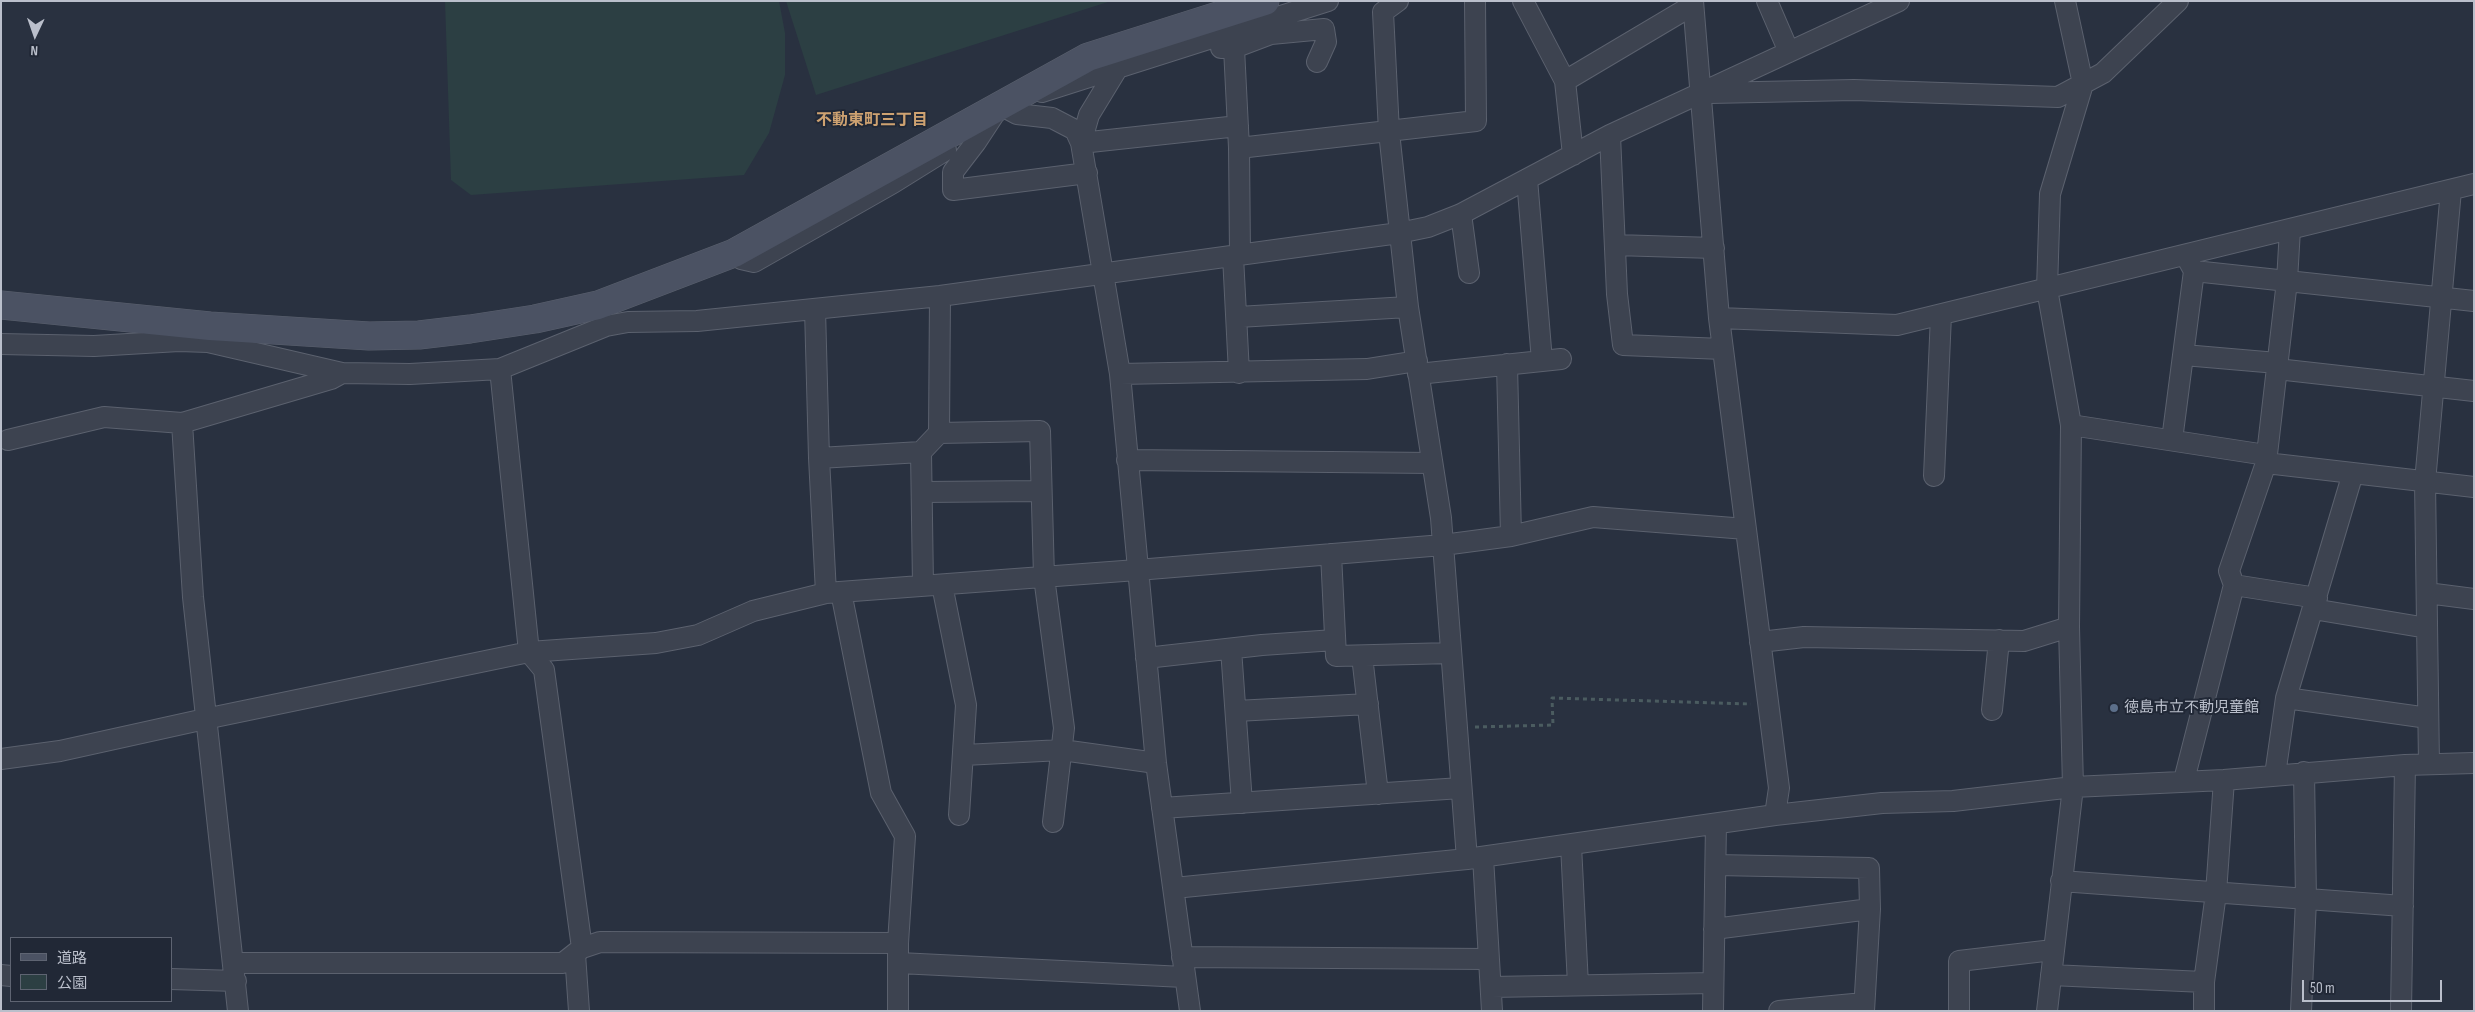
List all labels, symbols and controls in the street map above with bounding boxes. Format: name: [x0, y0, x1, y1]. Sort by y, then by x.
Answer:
north arrow: [10, 10, 60, 60]
text: N: [30, 42, 38, 59]
district label: 不動東町三丁目: [816, 111, 928, 131]
place label: 徳島市立不動児童館: [2124, 699, 2259, 717]
marker: 徳島市立不動児童館: [2108, 702, 2120, 714]
legend: [10, 937, 172, 1002]
text: 道路: [57, 949, 87, 968]
scale bar: [2305, 970, 2445, 1002]
text: 公園: [57, 974, 87, 993]
text: 50 m: [2310, 979, 2335, 998]

